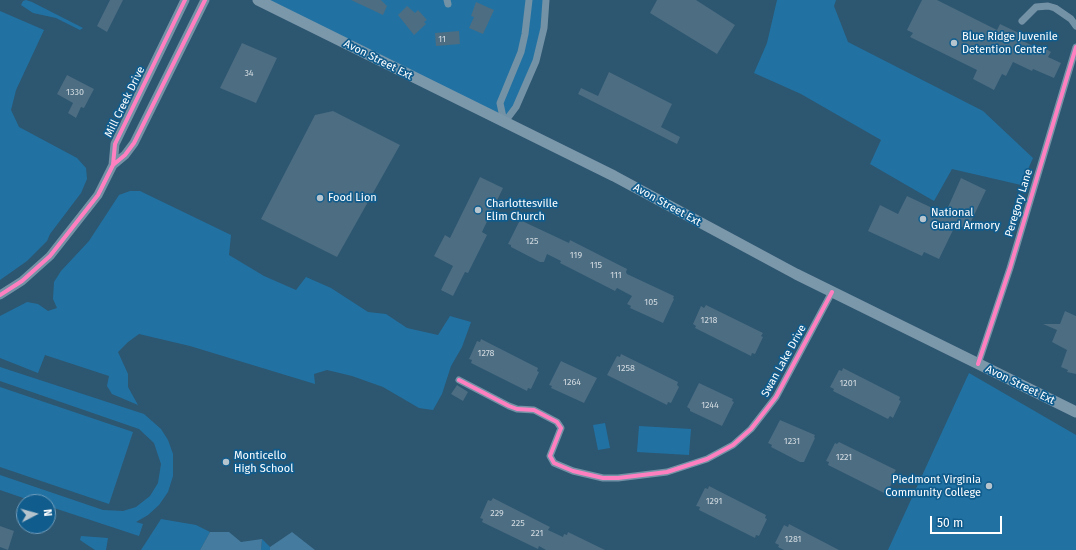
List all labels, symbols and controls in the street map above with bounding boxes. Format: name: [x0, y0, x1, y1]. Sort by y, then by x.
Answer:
place label: Blue Ridge Juvenile Detention Center: [962, 30, 1058, 56]
house number: 11: [438, 34, 446, 44]
street label: Avon Street Ext: [341, 37, 415, 83]
marker: Blue Ridge Juvenile Detention Center: [949, 38, 959, 48]
street label: Mill Creek Drive: [102, 64, 148, 140]
house number: 34: [244, 68, 254, 78]
house number: 1330: [66, 87, 84, 97]
street label: Peregory Lane: [1002, 167, 1036, 239]
street label: Avon Street Ext: [631, 181, 703, 229]
place label: Food Lion: [328, 191, 377, 205]
marker: Food Lion: [315, 193, 325, 203]
place label: Charlottesville Elim Church: [486, 197, 558, 223]
marker: Charlottesville Elim Church: [473, 205, 483, 215]
place label: National Guard Armory: [931, 206, 1000, 232]
marker: National Guard Armory: [918, 214, 928, 224]
house number: 125: [526, 236, 538, 246]
house number: 119: [570, 250, 582, 260]
house number: 115: [590, 260, 602, 270]
house number: 111: [610, 270, 622, 280]
house number: 105: [644, 297, 658, 307]
house number: 1218: [701, 315, 717, 325]
street label: Swan Lake Drive: [759, 323, 809, 399]
house number: 1278: [477, 348, 495, 358]
house number: 1258: [617, 363, 635, 373]
street label: Avon Street Ext: [983, 363, 1057, 407]
house number: 1264: [563, 377, 581, 387]
house number: 1201: [839, 378, 857, 388]
house number: 1244: [701, 400, 719, 410]
house number: 1231: [784, 436, 800, 446]
place label: Monticello High School: [234, 449, 293, 475]
house number: 1221: [836, 452, 852, 462]
marker: Monticello High School: [221, 457, 231, 467]
place label: Piedmont Virginia Community College: [885, 473, 981, 499]
marker: Piedmont Virginia Community College: [984, 481, 994, 491]
north arrow: [16, 494, 56, 534]
house number: 1291: [706, 496, 722, 506]
text: N: [41, 508, 54, 517]
house number: 229: [490, 508, 504, 518]
scale bar: [932, 508, 1004, 534]
text: 50 m: [937, 516, 963, 530]
house number: 225: [511, 518, 525, 528]
house number: 221: [531, 528, 543, 538]
house number: 1281: [785, 534, 801, 544]

